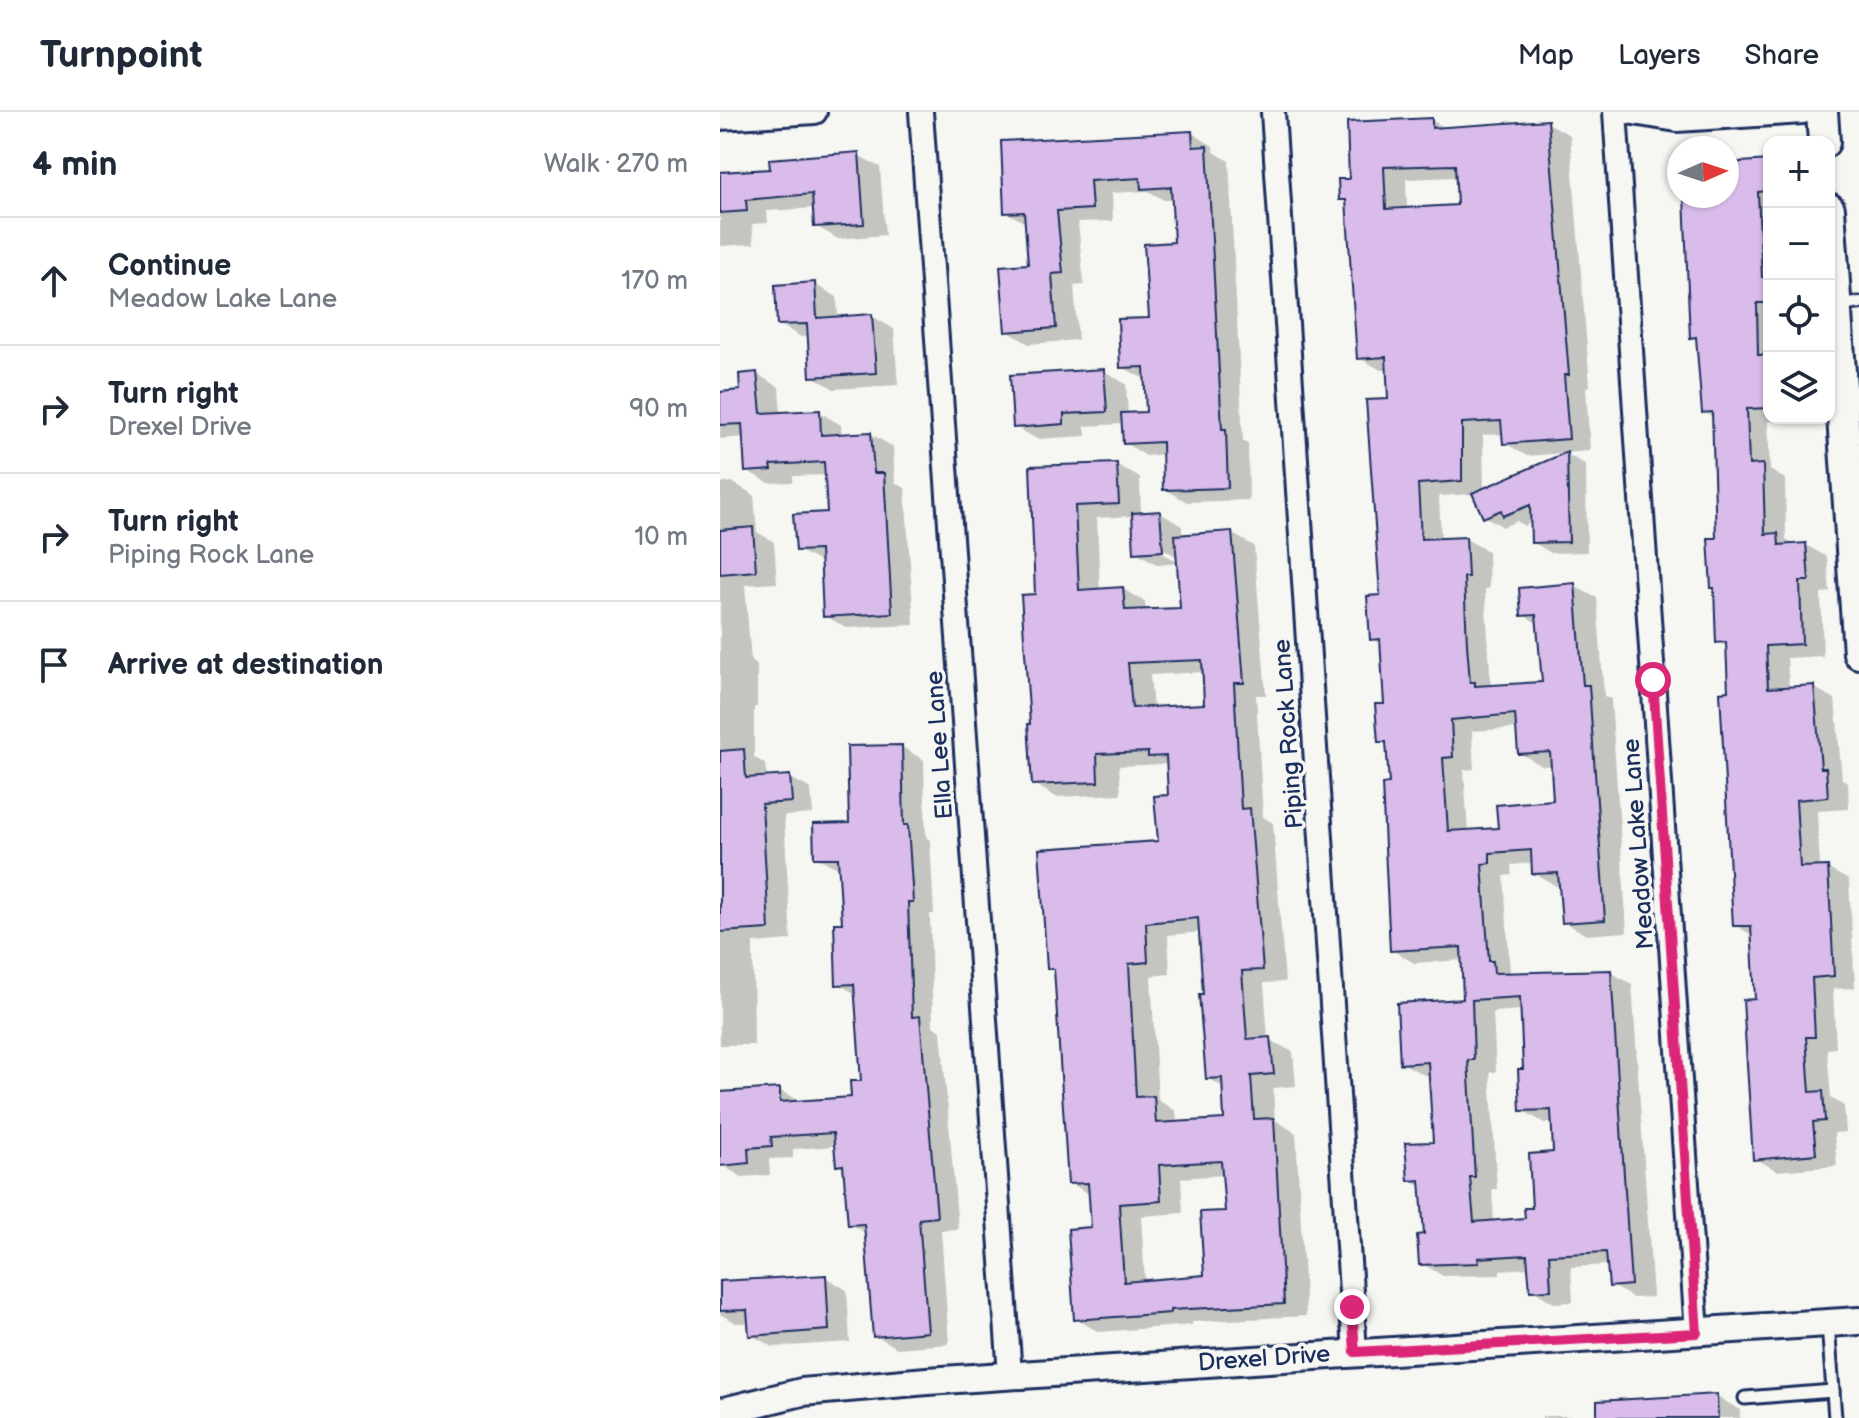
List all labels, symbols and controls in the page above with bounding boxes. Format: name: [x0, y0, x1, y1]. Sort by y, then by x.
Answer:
text: Turnpoint: [40, 33, 202, 78]
text: Map: [1518, 39, 1574, 72]
text: Layers: [1618, 39, 1701, 72]
text: Share: [1745, 39, 1819, 72]
north arrow: [1667, 136, 1739, 208]
map controls: [1763, 136, 1835, 424]
button: +: [1763, 136, 1835, 208]
text: 4 min: [32, 144, 118, 185]
text: Walk · 270 m: [544, 149, 688, 180]
button: −: [1763, 208, 1835, 280]
text: Continue: [108, 248, 231, 284]
icon: ahead: [32, 259, 76, 303]
text: 170 m: [621, 266, 688, 297]
button: locate: [1763, 280, 1835, 352]
text: Meadow Lake Lane: [108, 284, 337, 315]
button: layers: [1763, 352, 1835, 424]
text: Turn right: [108, 376, 239, 412]
icon: right: [32, 387, 76, 431]
text: 90 m: [629, 394, 688, 425]
text: Drexel Drive: [108, 412, 252, 443]
text: Turn right: [108, 504, 239, 540]
icon: right: [32, 515, 76, 559]
text: 10 m: [634, 522, 688, 553]
text: Piping Rock Lane: [108, 540, 314, 571]
street label: Piping Rock Lane: [1267, 638, 1310, 830]
icon: arrive: [32, 643, 76, 687]
text: Arrive at destination: [108, 647, 384, 683]
route start: [1635, 662, 1671, 698]
street label: Ella Lee Lane: [920, 670, 959, 820]
street label: Meadow Lake Lane: [1617, 737, 1660, 950]
route end: [1334, 1289, 1370, 1325]
street label: Drexel Drive: [1197, 1339, 1331, 1378]

